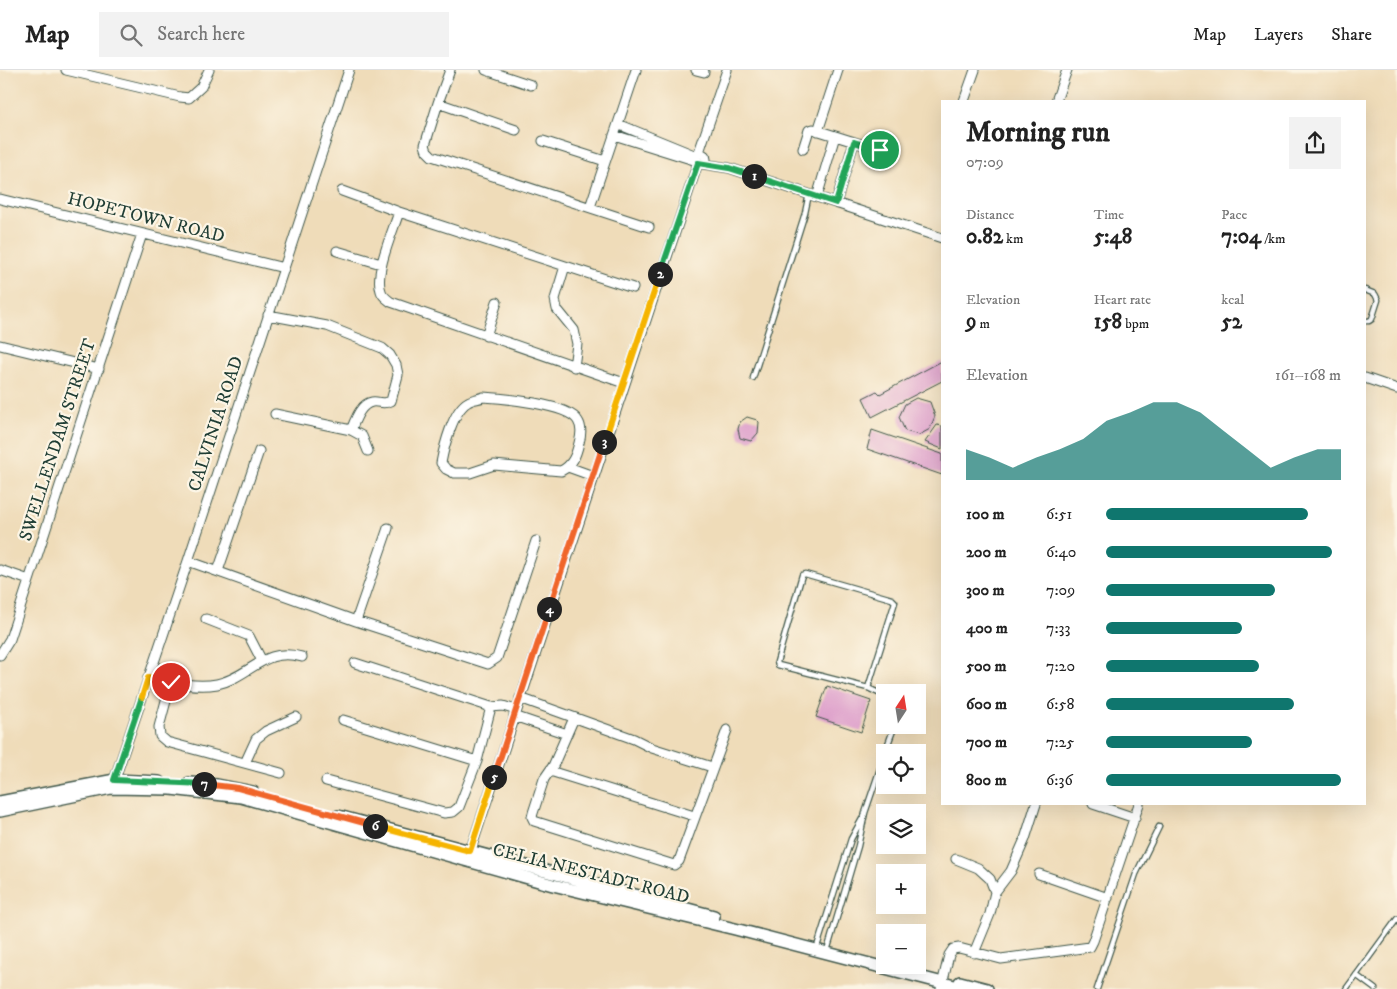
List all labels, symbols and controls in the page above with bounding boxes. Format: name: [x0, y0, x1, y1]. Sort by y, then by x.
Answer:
search box: [99, 12, 449, 57]
text: Map: [25, 20, 69, 50]
icon: search: [117, 21, 145, 49]
text: Search here: [157, 23, 245, 46]
text: Map: [1193, 24, 1226, 46]
text: Layers: [1254, 24, 1303, 46]
text: Share: [1331, 24, 1372, 46]
text: Morning run: [966, 115, 1110, 150]
button: share: [1289, 117, 1341, 169]
pin: [859, 129, 901, 171]
icon: arrive: [866, 136, 894, 164]
text: 07:09: [966, 152, 1004, 172]
pin: 1: [742, 164, 766, 188]
text: 1: [752, 167, 757, 185]
street label: HOPETOWN ROAD: [65, 188, 227, 248]
text: Distance: [966, 206, 1014, 224]
text: Time: [1094, 206, 1124, 224]
text: Pace: [1221, 206, 1247, 224]
text: 0.82: [966, 224, 1003, 250]
text: 5:48: [1094, 224, 1132, 250]
text: 7:04: [1221, 224, 1261, 250]
text: km: [1003, 230, 1024, 248]
text: /km: [1261, 230, 1285, 248]
pin: 2: [648, 262, 672, 286]
text: 2: [657, 265, 664, 283]
text: Elevation: [966, 291, 1020, 309]
text: Heart rate: [1094, 291, 1151, 309]
text: kcal: [1221, 291, 1244, 309]
text: 9: [966, 309, 976, 335]
text: 158: [1094, 309, 1122, 335]
text: 52: [1221, 309, 1242, 335]
text: m: [976, 315, 990, 333]
text: bpm: [1122, 315, 1149, 333]
street label: SWELLENDAM STREET: [15, 336, 101, 544]
street label: CALVINIA ROAD: [184, 354, 248, 494]
text: Elevation: [966, 365, 1028, 385]
text: 161–168 m: [1275, 365, 1341, 385]
pin: 3: [592, 430, 616, 454]
text: 3: [602, 433, 607, 451]
text: 100 m: [966, 504, 1005, 524]
text: 6:51: [1046, 504, 1072, 524]
text: 200 m: [966, 542, 1007, 562]
text: 6:40: [1046, 542, 1076, 562]
text: 300 m: [966, 580, 1005, 600]
text: 7:09: [1046, 580, 1075, 600]
pin: 4: [536, 596, 562, 622]
text: 4: [545, 600, 554, 618]
text: 400 m: [966, 618, 1008, 638]
text: 7:33: [1046, 618, 1071, 638]
text: 500 m: [966, 656, 1007, 676]
text: 7:20: [1046, 656, 1075, 676]
pin: [150, 661, 192, 703]
icon: check: [157, 668, 185, 696]
north arrow: [876, 684, 926, 734]
map controls: [876, 684, 926, 974]
text: 600 m: [966, 694, 1007, 714]
text: 6:58: [1046, 694, 1074, 714]
text: 700 m: [966, 732, 1007, 752]
text: 7:25: [1046, 732, 1074, 752]
button: locate: [876, 744, 926, 794]
pin: 5: [482, 764, 506, 790]
text: 5: [491, 768, 498, 786]
text: 800 m: [966, 770, 1007, 790]
text: 6:36: [1046, 770, 1073, 790]
pin: 7: [192, 772, 216, 796]
text: 7: [201, 775, 208, 793]
button: layers: [876, 804, 926, 854]
pin: 6: [362, 814, 388, 838]
text: 6: [372, 817, 379, 835]
street label: CELIA NESTADT ROAD: [490, 839, 692, 909]
button: +: [876, 864, 926, 914]
button: −: [876, 924, 926, 974]

